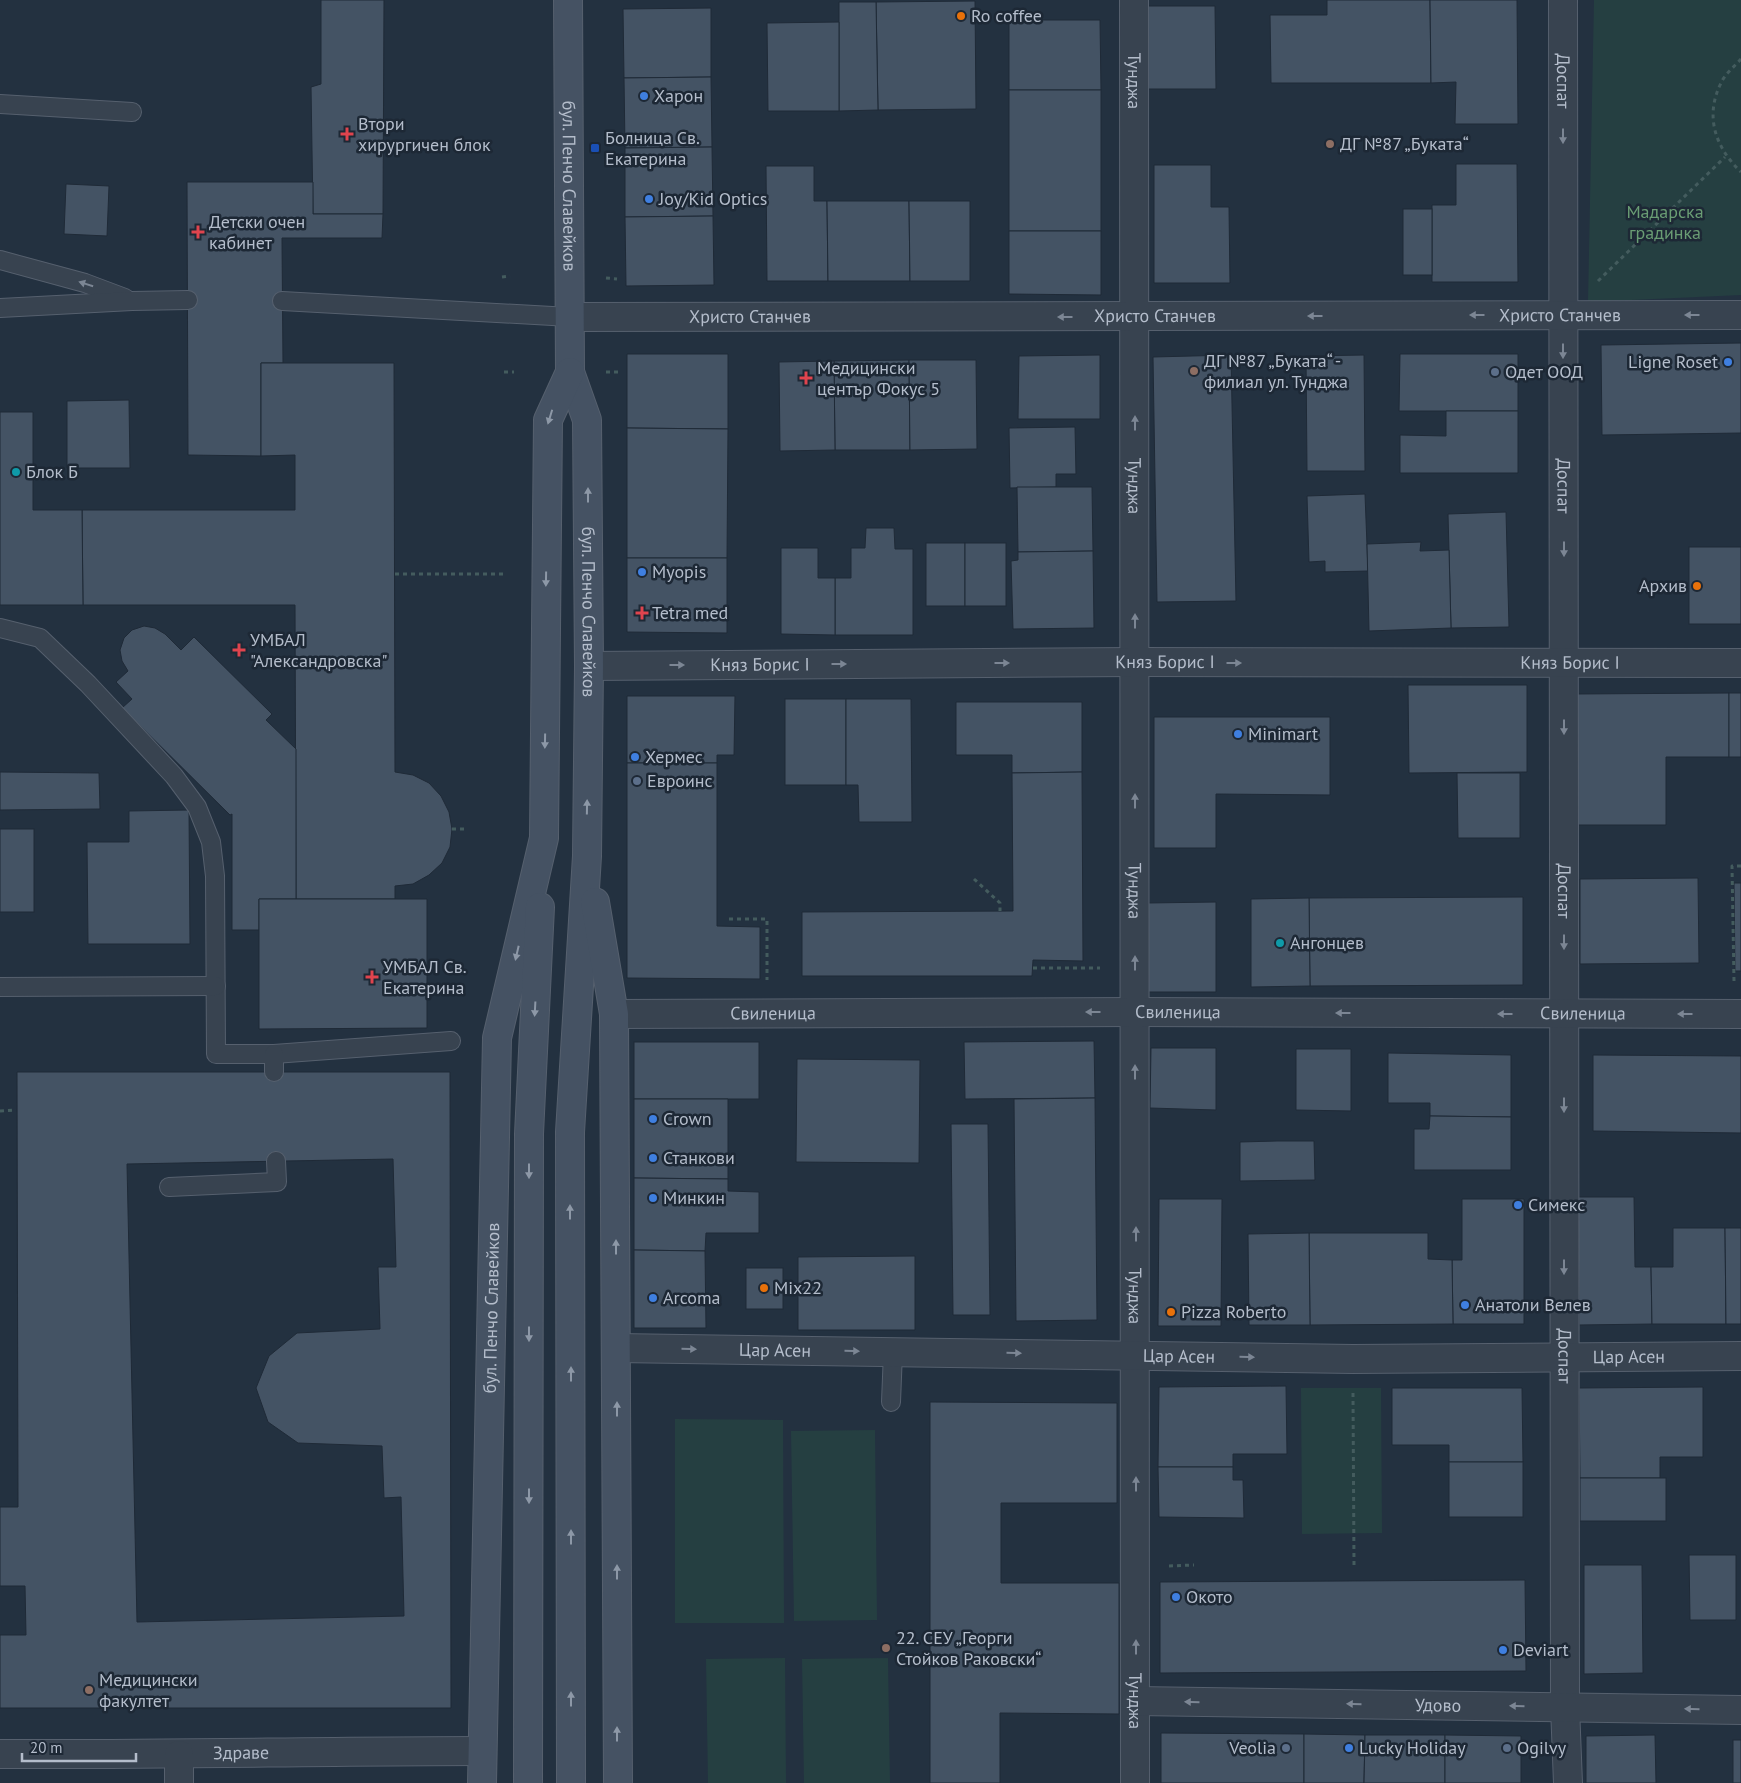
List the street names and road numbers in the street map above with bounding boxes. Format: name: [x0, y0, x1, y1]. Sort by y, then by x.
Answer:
street label: Тунджа: [1123, 53, 1146, 109]
street label: Доспат: [1552, 53, 1575, 109]
street label: бул. Пенчо Славейков: [558, 101, 581, 271]
street label: Христо Станчев: [1499, 303, 1621, 326]
street label: Христо Станчев: [1094, 304, 1216, 327]
street label: Христо Станчев: [689, 305, 811, 328]
street label: Тунджа: [1123, 458, 1146, 514]
street label: Доспат: [1553, 458, 1576, 514]
street label: бул. Пенчо Славейков: [577, 527, 601, 698]
street label: Княз Борис I: [1115, 650, 1215, 673]
street label: Княз Борис I: [1520, 651, 1620, 674]
street label: Княз Борис I: [710, 652, 810, 676]
street label: Тунджа: [1123, 863, 1147, 919]
street label: Доспат: [1553, 863, 1576, 919]
street label: Свиленица: [1135, 1000, 1221, 1023]
street label: Свиленица: [730, 1001, 816, 1025]
street label: Свиленица: [1540, 1001, 1626, 1025]
street label: бул. Пенчо Славейков: [478, 1222, 504, 1394]
street label: Тунджа: [1124, 1268, 1147, 1324]
street label: Доспат: [1554, 1328, 1577, 1384]
street label: Цар Асен: [739, 1338, 811, 1362]
street label: Цар Асен: [1143, 1344, 1215, 1368]
street label: Цар Асен: [1593, 1345, 1665, 1368]
street label: Тунджа: [1124, 1673, 1147, 1729]
street label: Удово: [1415, 1693, 1461, 1717]
street label: Здраве: [213, 1741, 269, 1764]

